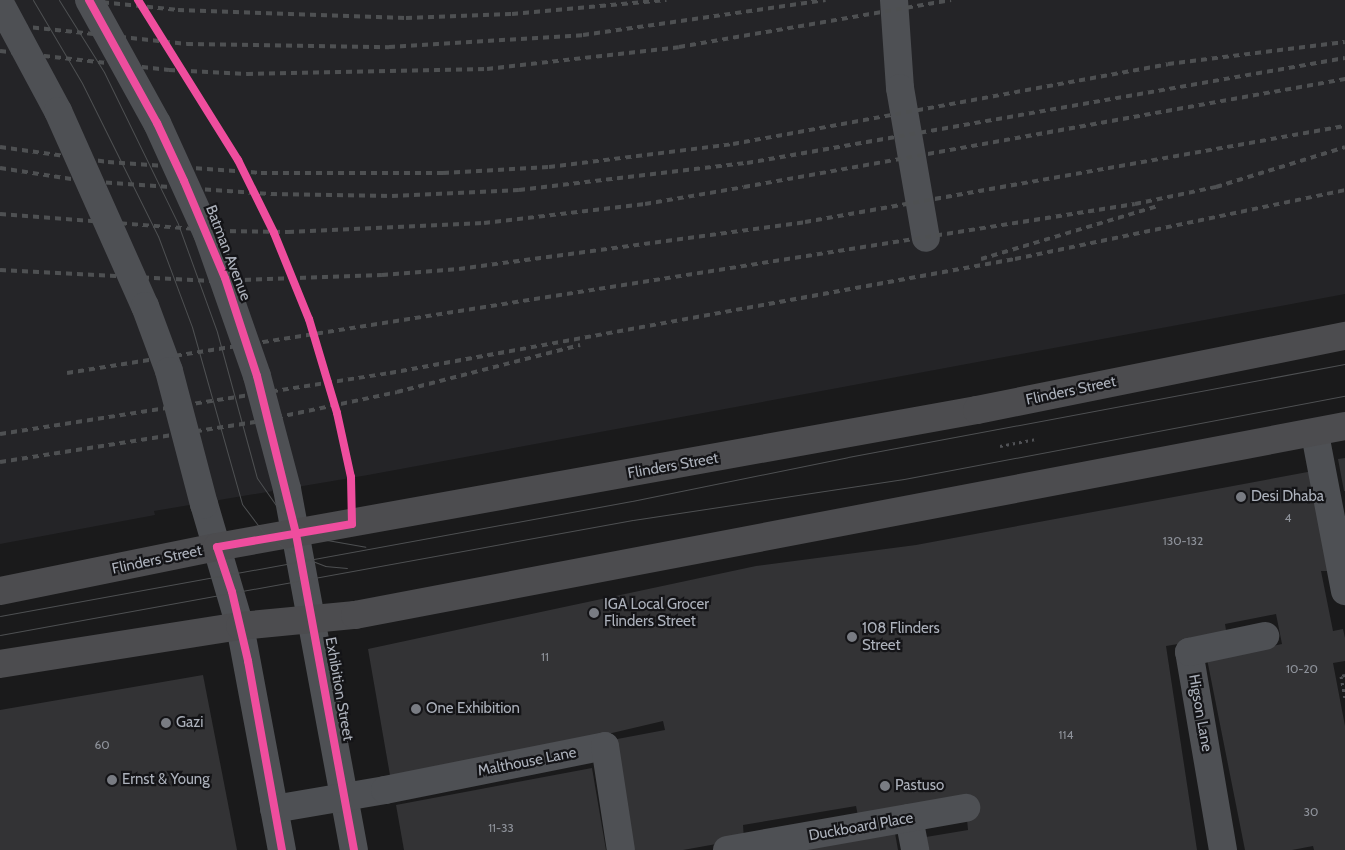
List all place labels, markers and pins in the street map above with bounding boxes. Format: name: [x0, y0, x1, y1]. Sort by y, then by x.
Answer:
place label: Desi Dhaba: [1251, 488, 1324, 506]
marker: Desi Dhaba: [1235, 491, 1247, 503]
place label: IGA Local Grocer Flinders Street: [604, 595, 709, 630]
marker: IGA Local Grocer Flinders Street: [588, 607, 600, 619]
place label: 108 Flinders Street: [862, 619, 940, 654]
marker: 108 Flinders Street: [846, 631, 858, 643]
place label: One Exhibition: [426, 700, 520, 718]
marker: One Exhibition: [410, 703, 422, 715]
place label: Gazi: [176, 714, 204, 732]
marker: Gazi: [160, 717, 172, 729]
place label: Ernst & Young: [122, 771, 210, 789]
marker: Ernst & Young: [106, 774, 118, 786]
place label: Pastuso: [895, 777, 944, 795]
marker: Pastuso: [879, 780, 891, 792]

